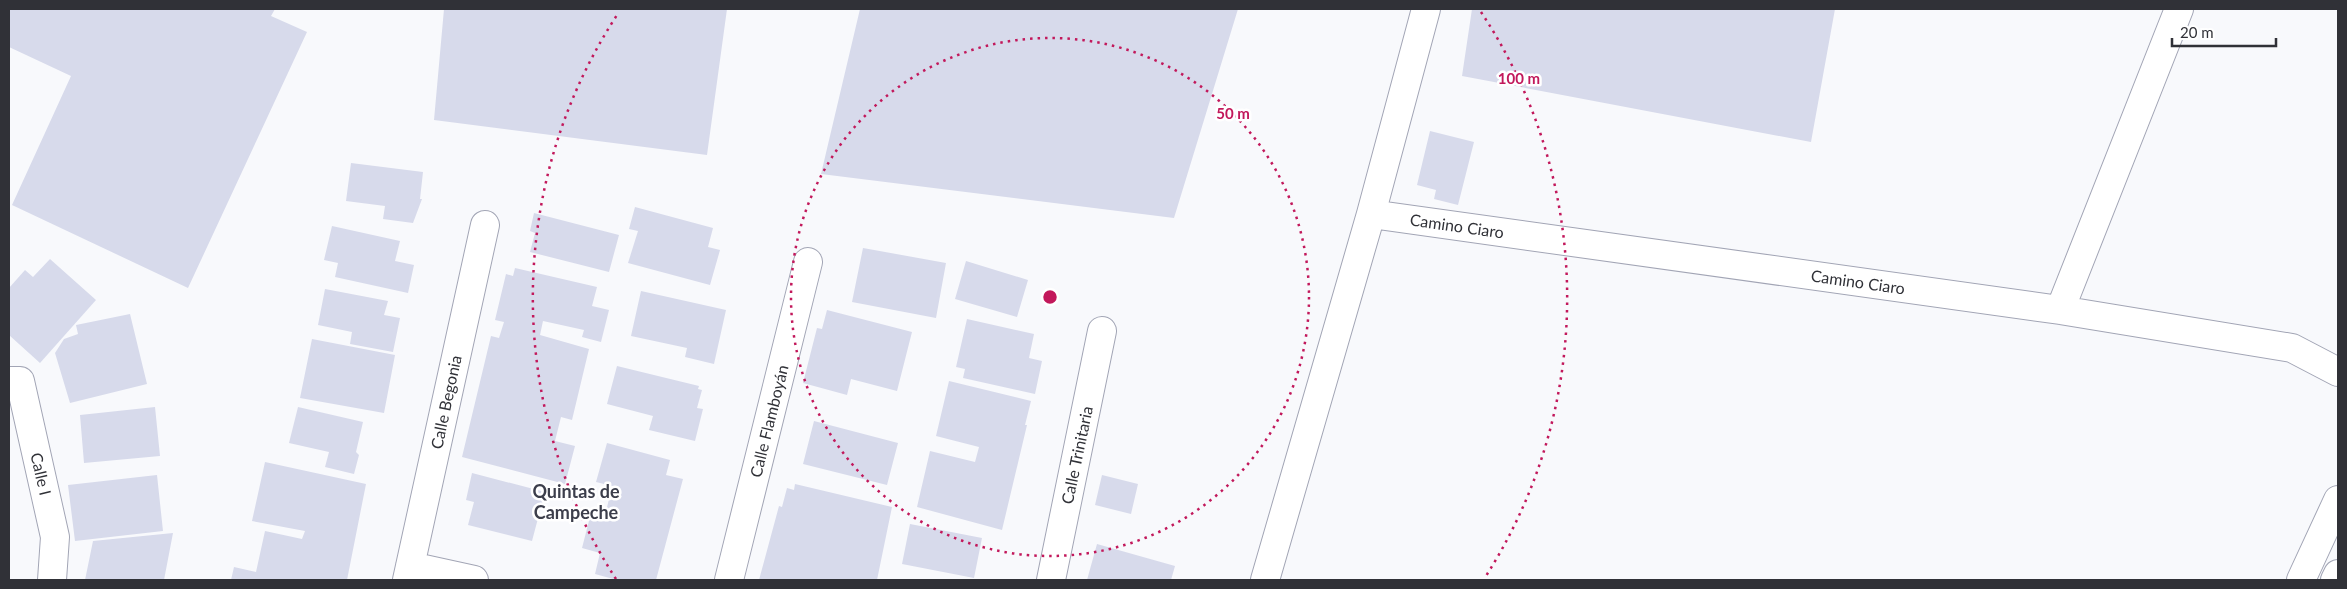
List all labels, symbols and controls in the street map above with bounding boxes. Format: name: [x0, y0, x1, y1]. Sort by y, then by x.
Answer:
scale bar: [2172, 15, 2276, 47]
text: 20 m: [2180, 23, 2214, 41]
text: 100 m: [1498, 69, 1540, 87]
text: 50 m: [1216, 104, 1250, 122]
street label: Camino Ciaro: [1409, 210, 1505, 242]
street label: Camino Ciaro: [1810, 266, 1906, 298]
centre of rings: [1041, 288, 1059, 306]
street label: Calle Begonia: [426, 353, 465, 451]
street label: Calle Flamboyán: [745, 363, 792, 479]
street label: Calle Trinitaria: [1057, 404, 1096, 506]
street label: Calle I: [27, 451, 56, 497]
district label: Quintas de Campeche: [532, 480, 620, 523]

